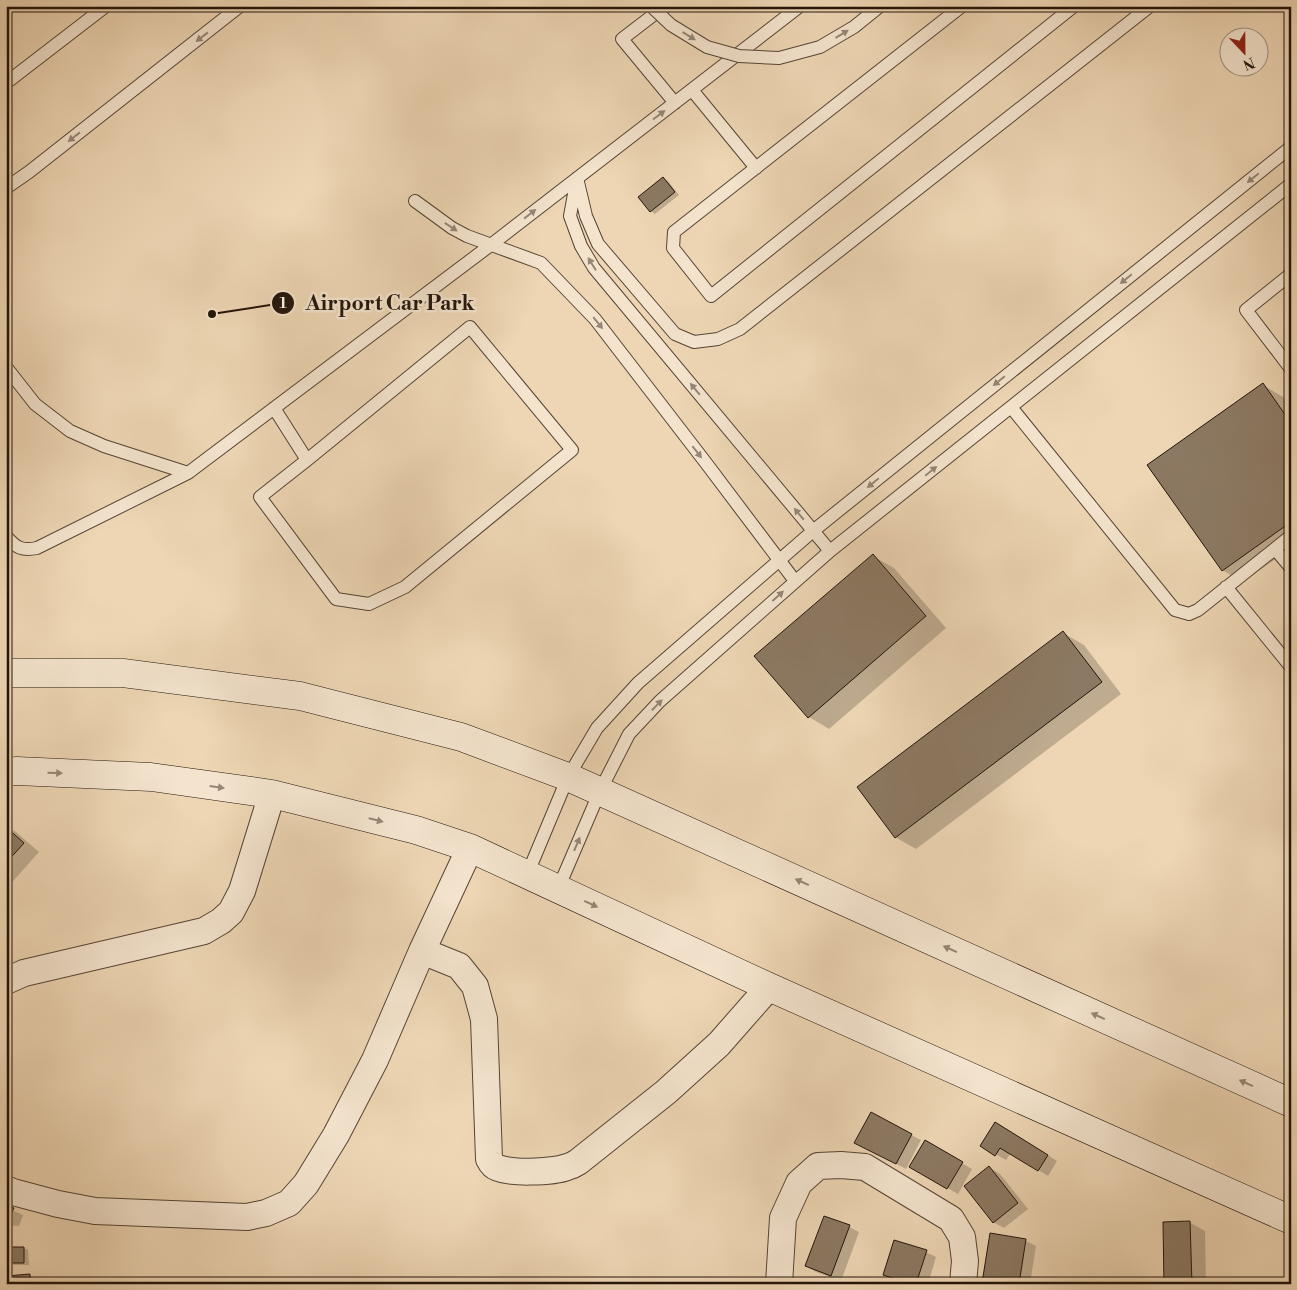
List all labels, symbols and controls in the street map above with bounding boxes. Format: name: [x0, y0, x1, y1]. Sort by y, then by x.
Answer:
north arrow: [1220, 28, 1270, 78]
one-way arrow: [836, 29, 849, 38]
one-way arrow: [196, 31, 209, 42]
one-way arrow: [683, 32, 696, 41]
text: N: [1240, 53, 1257, 74]
one-way arrow: [652, 110, 665, 121]
one-way arrow: [68, 132, 81, 143]
one-way arrow: [1247, 172, 1260, 183]
one-way arrow: [523, 209, 536, 220]
one-way arrow: [444, 222, 458, 231]
one-way arrow: [587, 257, 596, 270]
one-way arrow: [1120, 274, 1133, 285]
callout: Airport Car Park: [270, 285, 484, 321]
text: Airport Car Park: [305, 291, 475, 317]
text: 1: [279, 294, 287, 313]
one-way arrow: [593, 317, 604, 330]
one-way arrow: [993, 376, 1006, 387]
one-way arrow: [690, 383, 701, 395]
one-way arrow: [692, 445, 703, 458]
one-way arrow: [924, 466, 938, 476]
one-way arrow: [866, 478, 880, 488]
one-way arrow: [794, 507, 805, 520]
one-way arrow: [772, 591, 784, 602]
one-way arrow: [651, 699, 663, 711]
one-way arrow: [47, 769, 63, 777]
one-way arrow: [209, 783, 225, 791]
one-way arrow: [368, 816, 383, 824]
one-way arrow: [573, 837, 581, 851]
one-way arrow: [795, 878, 809, 886]
one-way arrow: [584, 901, 598, 909]
one-way arrow: [943, 945, 957, 953]
one-way arrow: [1091, 1012, 1105, 1020]
one-way arrow: [1239, 1079, 1253, 1087]

